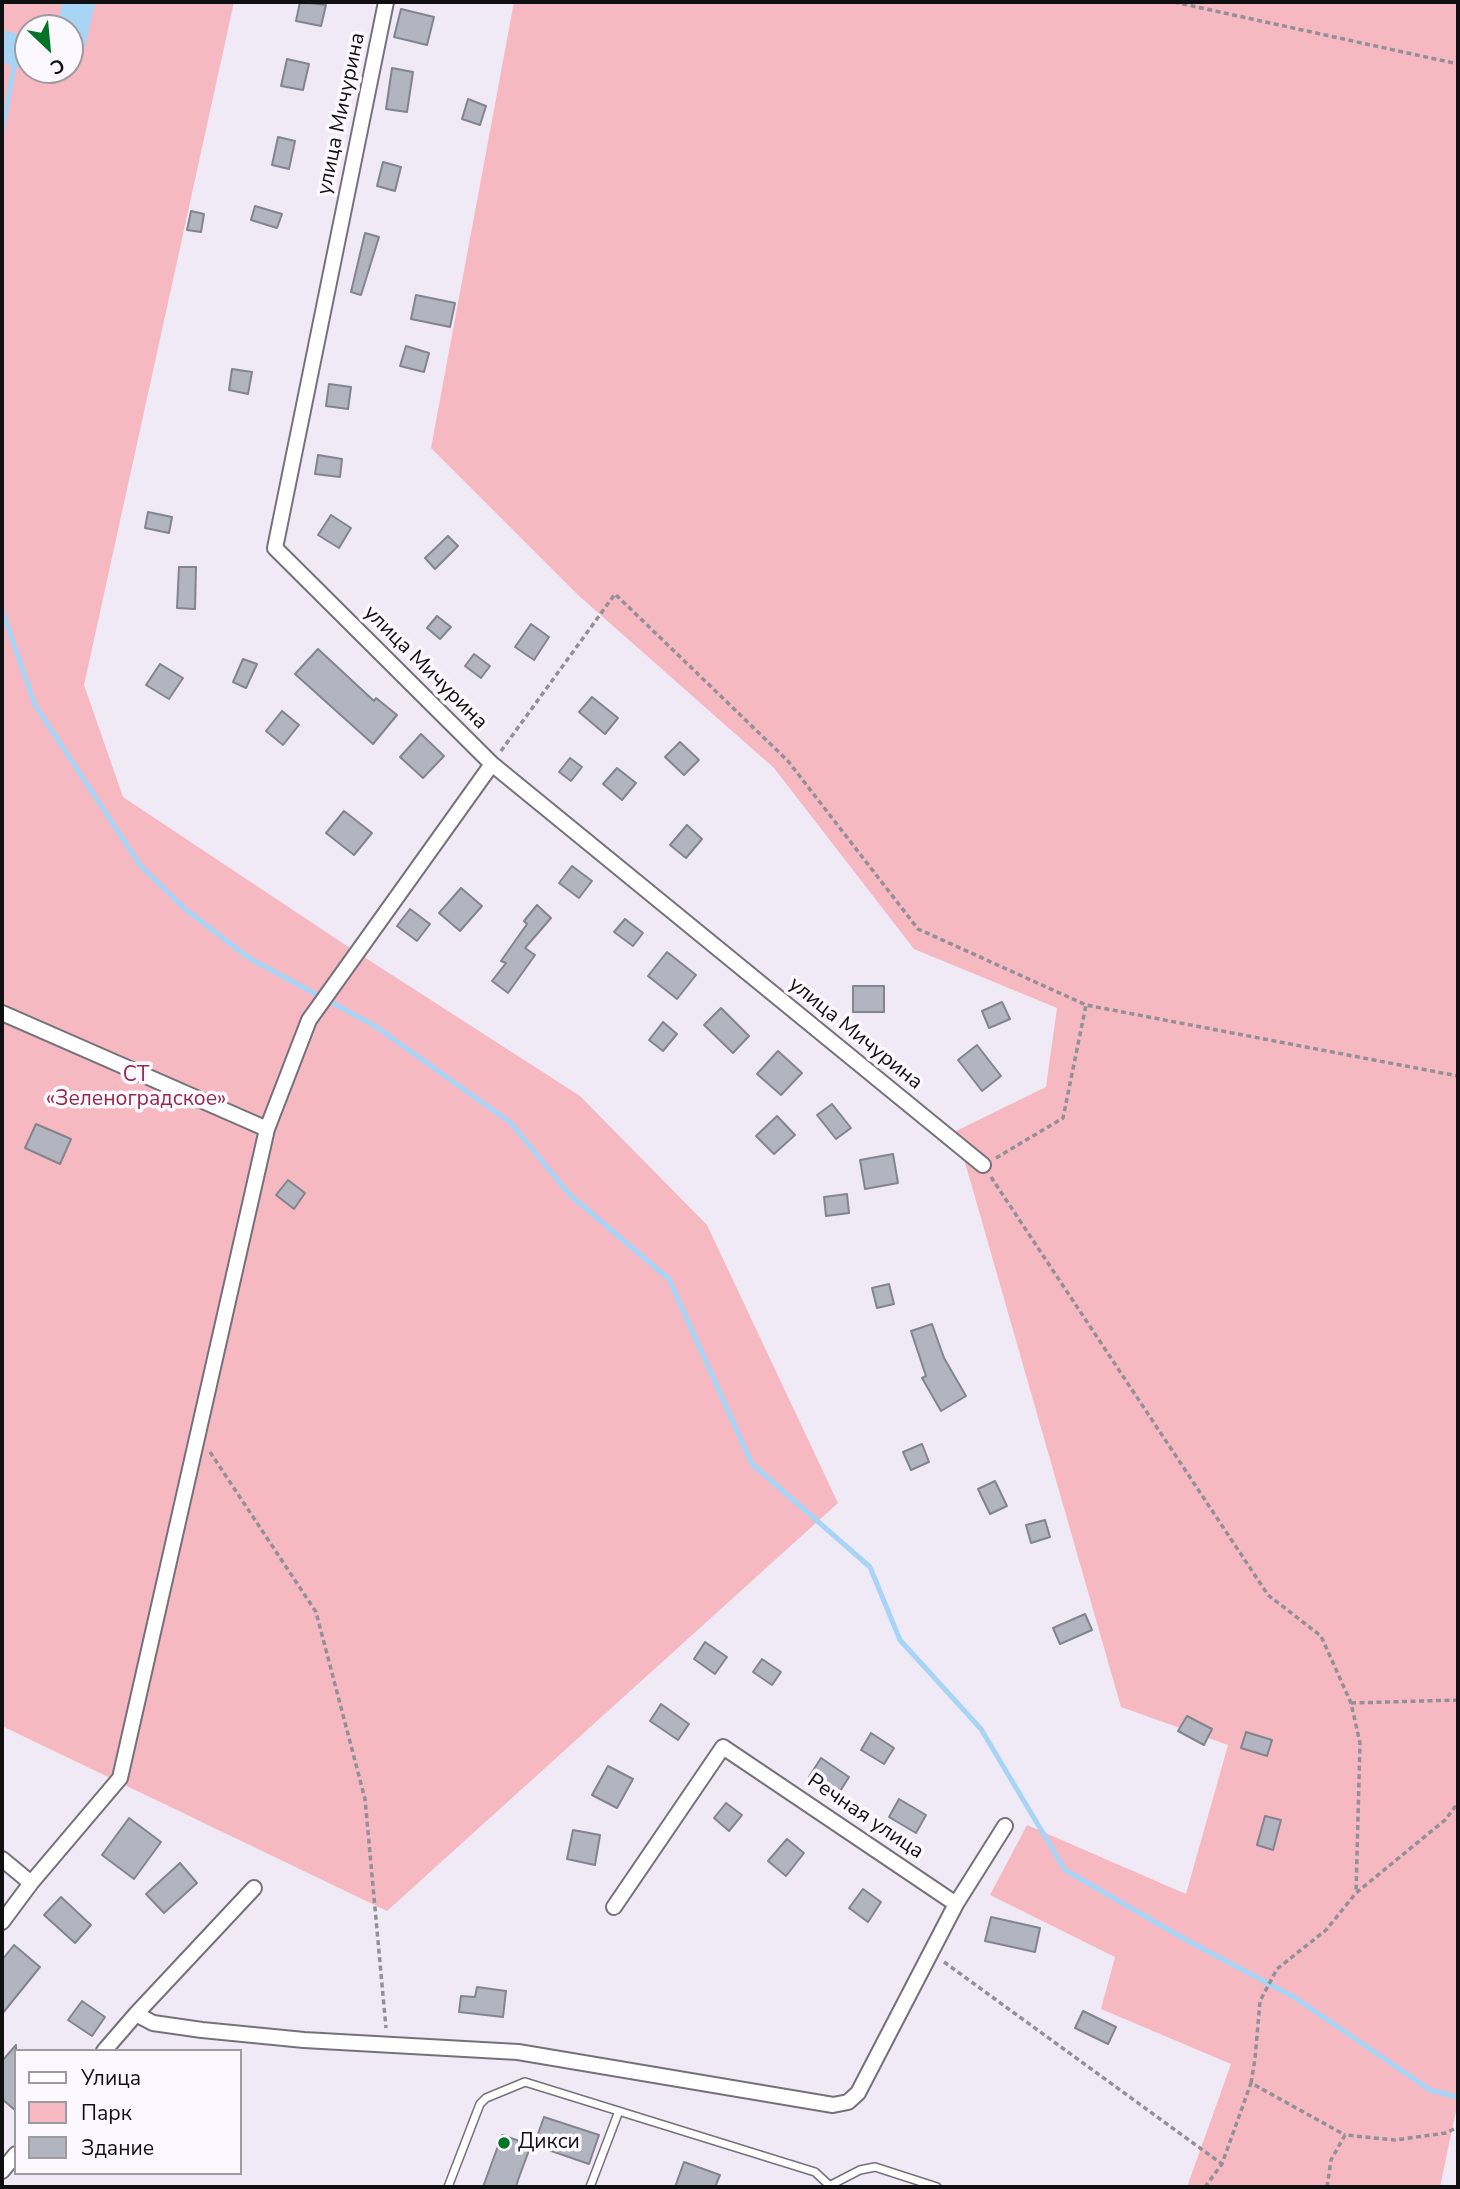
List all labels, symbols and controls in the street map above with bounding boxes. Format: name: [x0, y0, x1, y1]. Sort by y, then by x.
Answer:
north arrow: [14, 14, 84, 84]
street label: улица Мичурина: [313, 31, 371, 197]
text: С: [46, 52, 69, 81]
street label: улица Мичурина: [358, 601, 492, 735]
street label: улица Мичурина: [783, 972, 927, 1096]
park label: СТ «Зеленоградское»: [46, 1063, 226, 1113]
street label: Речная улица: [802, 1769, 928, 1865]
legend: [14, 2049, 242, 2175]
text: Улица: [81, 2064, 141, 2092]
text: Парк: [81, 2099, 132, 2127]
place label: Дикси: [518, 2130, 580, 2156]
text: Здание: [81, 2134, 154, 2162]
marker: Дикси: [496, 2135, 512, 2151]

